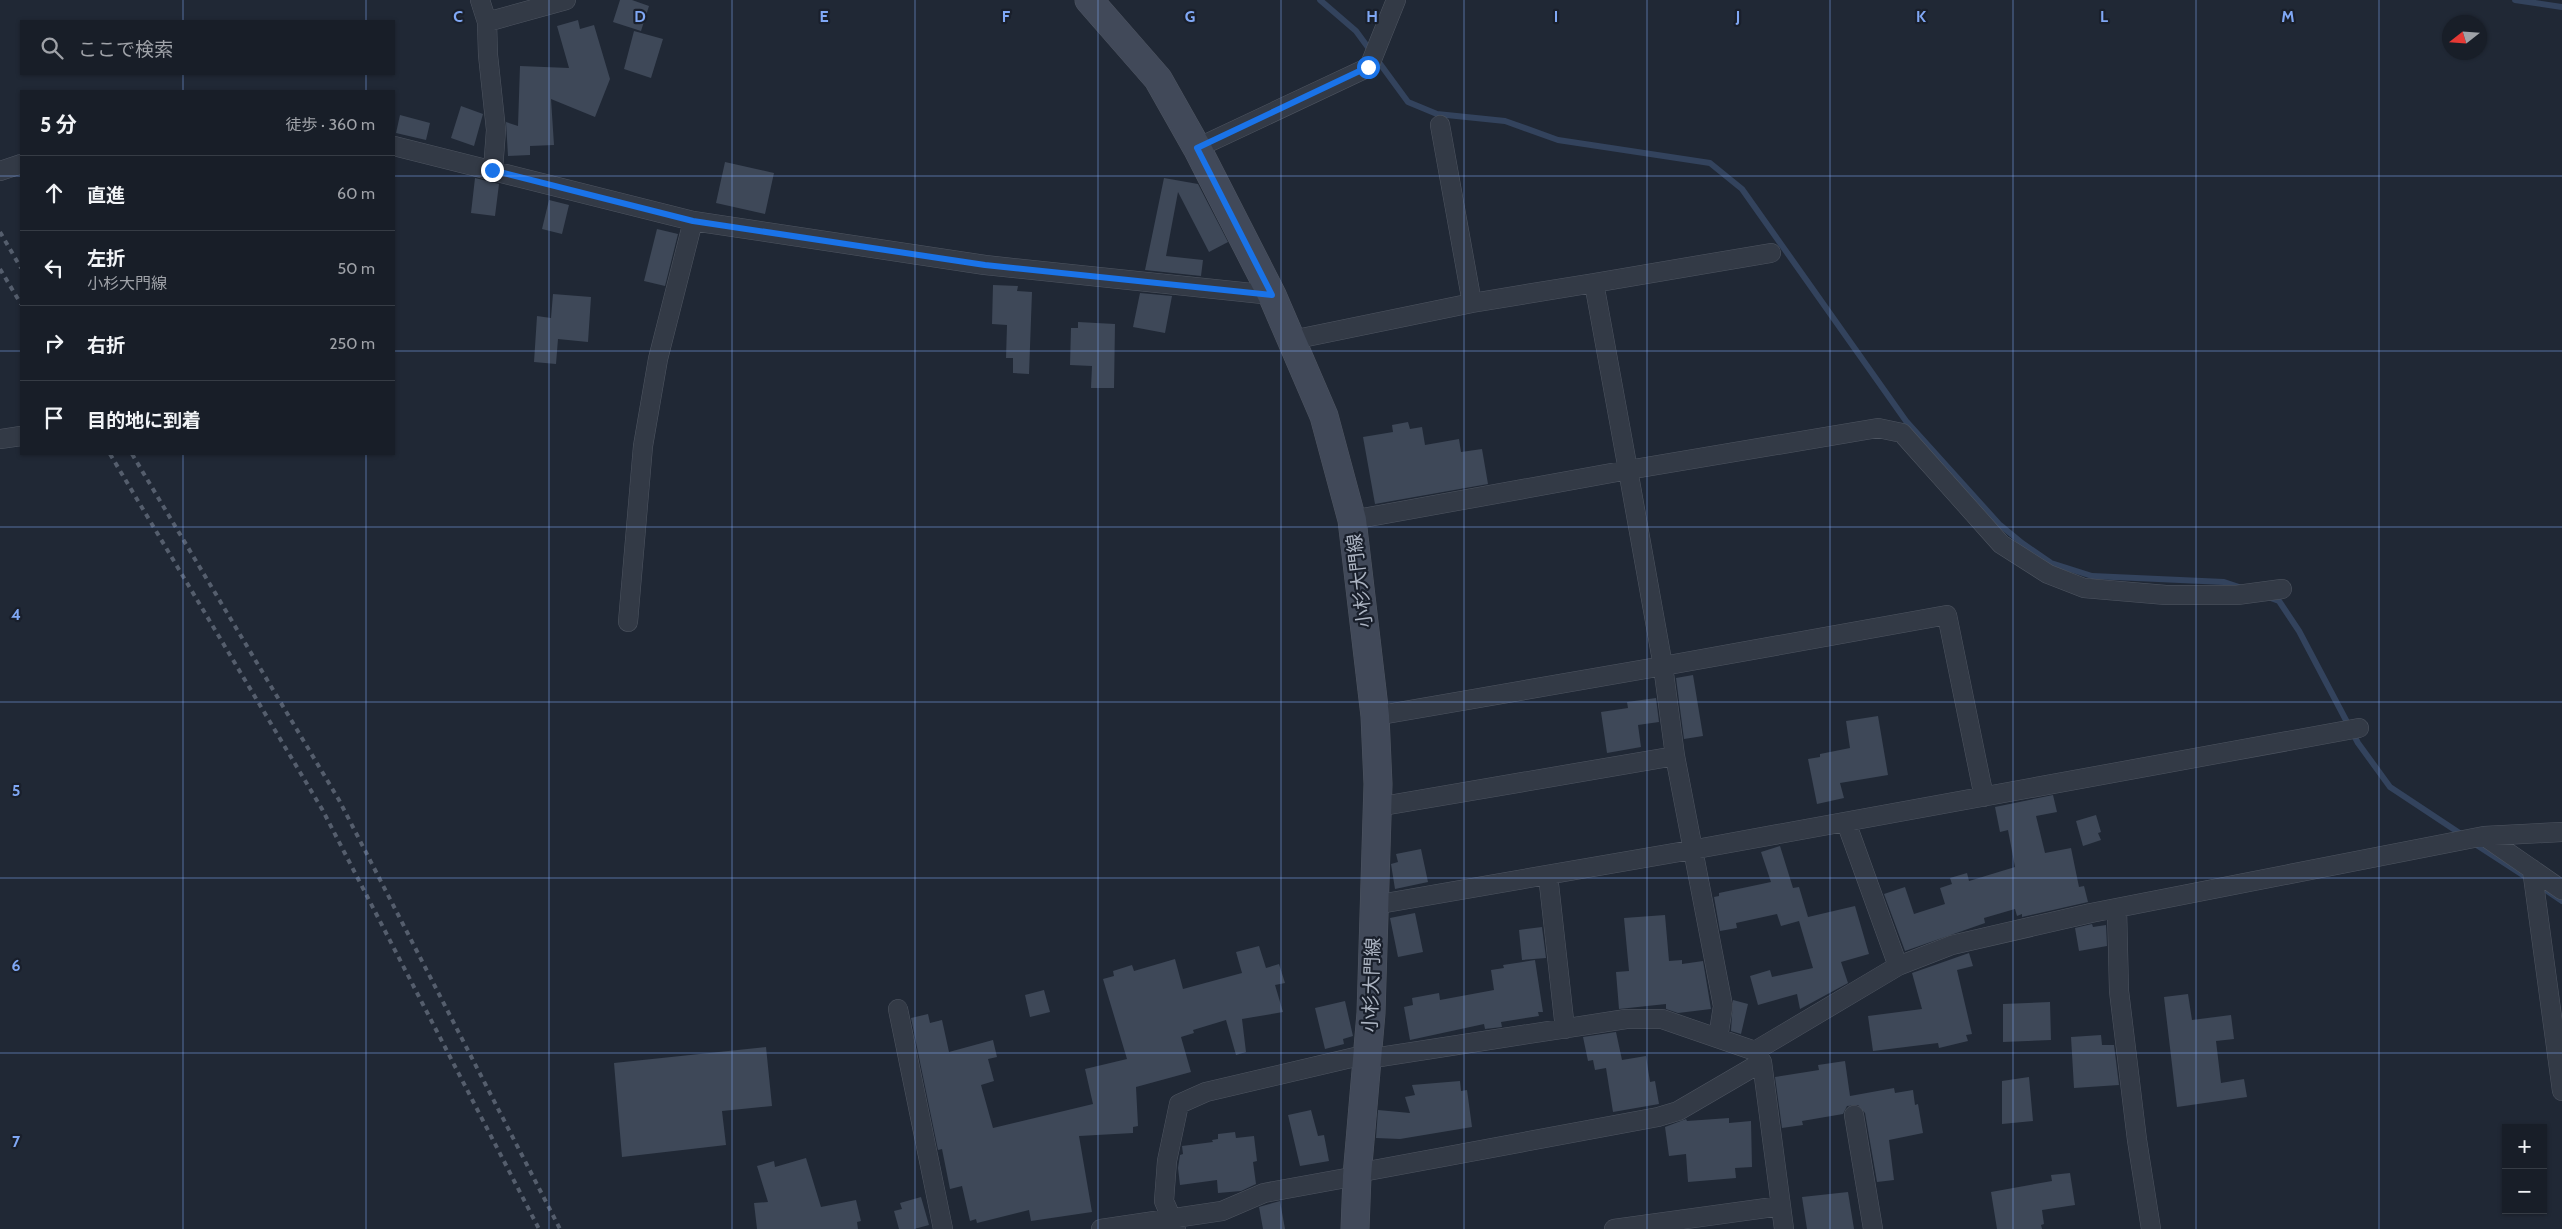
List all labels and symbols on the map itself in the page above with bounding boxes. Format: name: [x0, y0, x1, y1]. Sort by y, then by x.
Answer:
text: C: [453, 7, 463, 26]
text: D: [634, 7, 646, 26]
text: E: [819, 7, 829, 26]
text: F: [1002, 7, 1011, 26]
text: G: [1185, 7, 1195, 26]
text: H: [1366, 7, 1378, 26]
text: I: [1554, 7, 1558, 26]
text: J: [1735, 7, 1740, 26]
text: K: [1916, 7, 1926, 26]
text: L: [2100, 7, 2108, 26]
text: M: [2281, 7, 2295, 26]
north arrow: [2442, 15, 2487, 60]
route start: [1357, 56, 1380, 79]
route end: [481, 159, 504, 182]
street label: 小杉大門線: [1342, 532, 1377, 629]
text: 4: [11, 605, 21, 624]
text: 5: [12, 781, 20, 800]
street label: 小杉大門線: [1358, 937, 1385, 1033]
text: 6: [12, 956, 21, 975]
text: 7: [12, 1132, 21, 1151]

